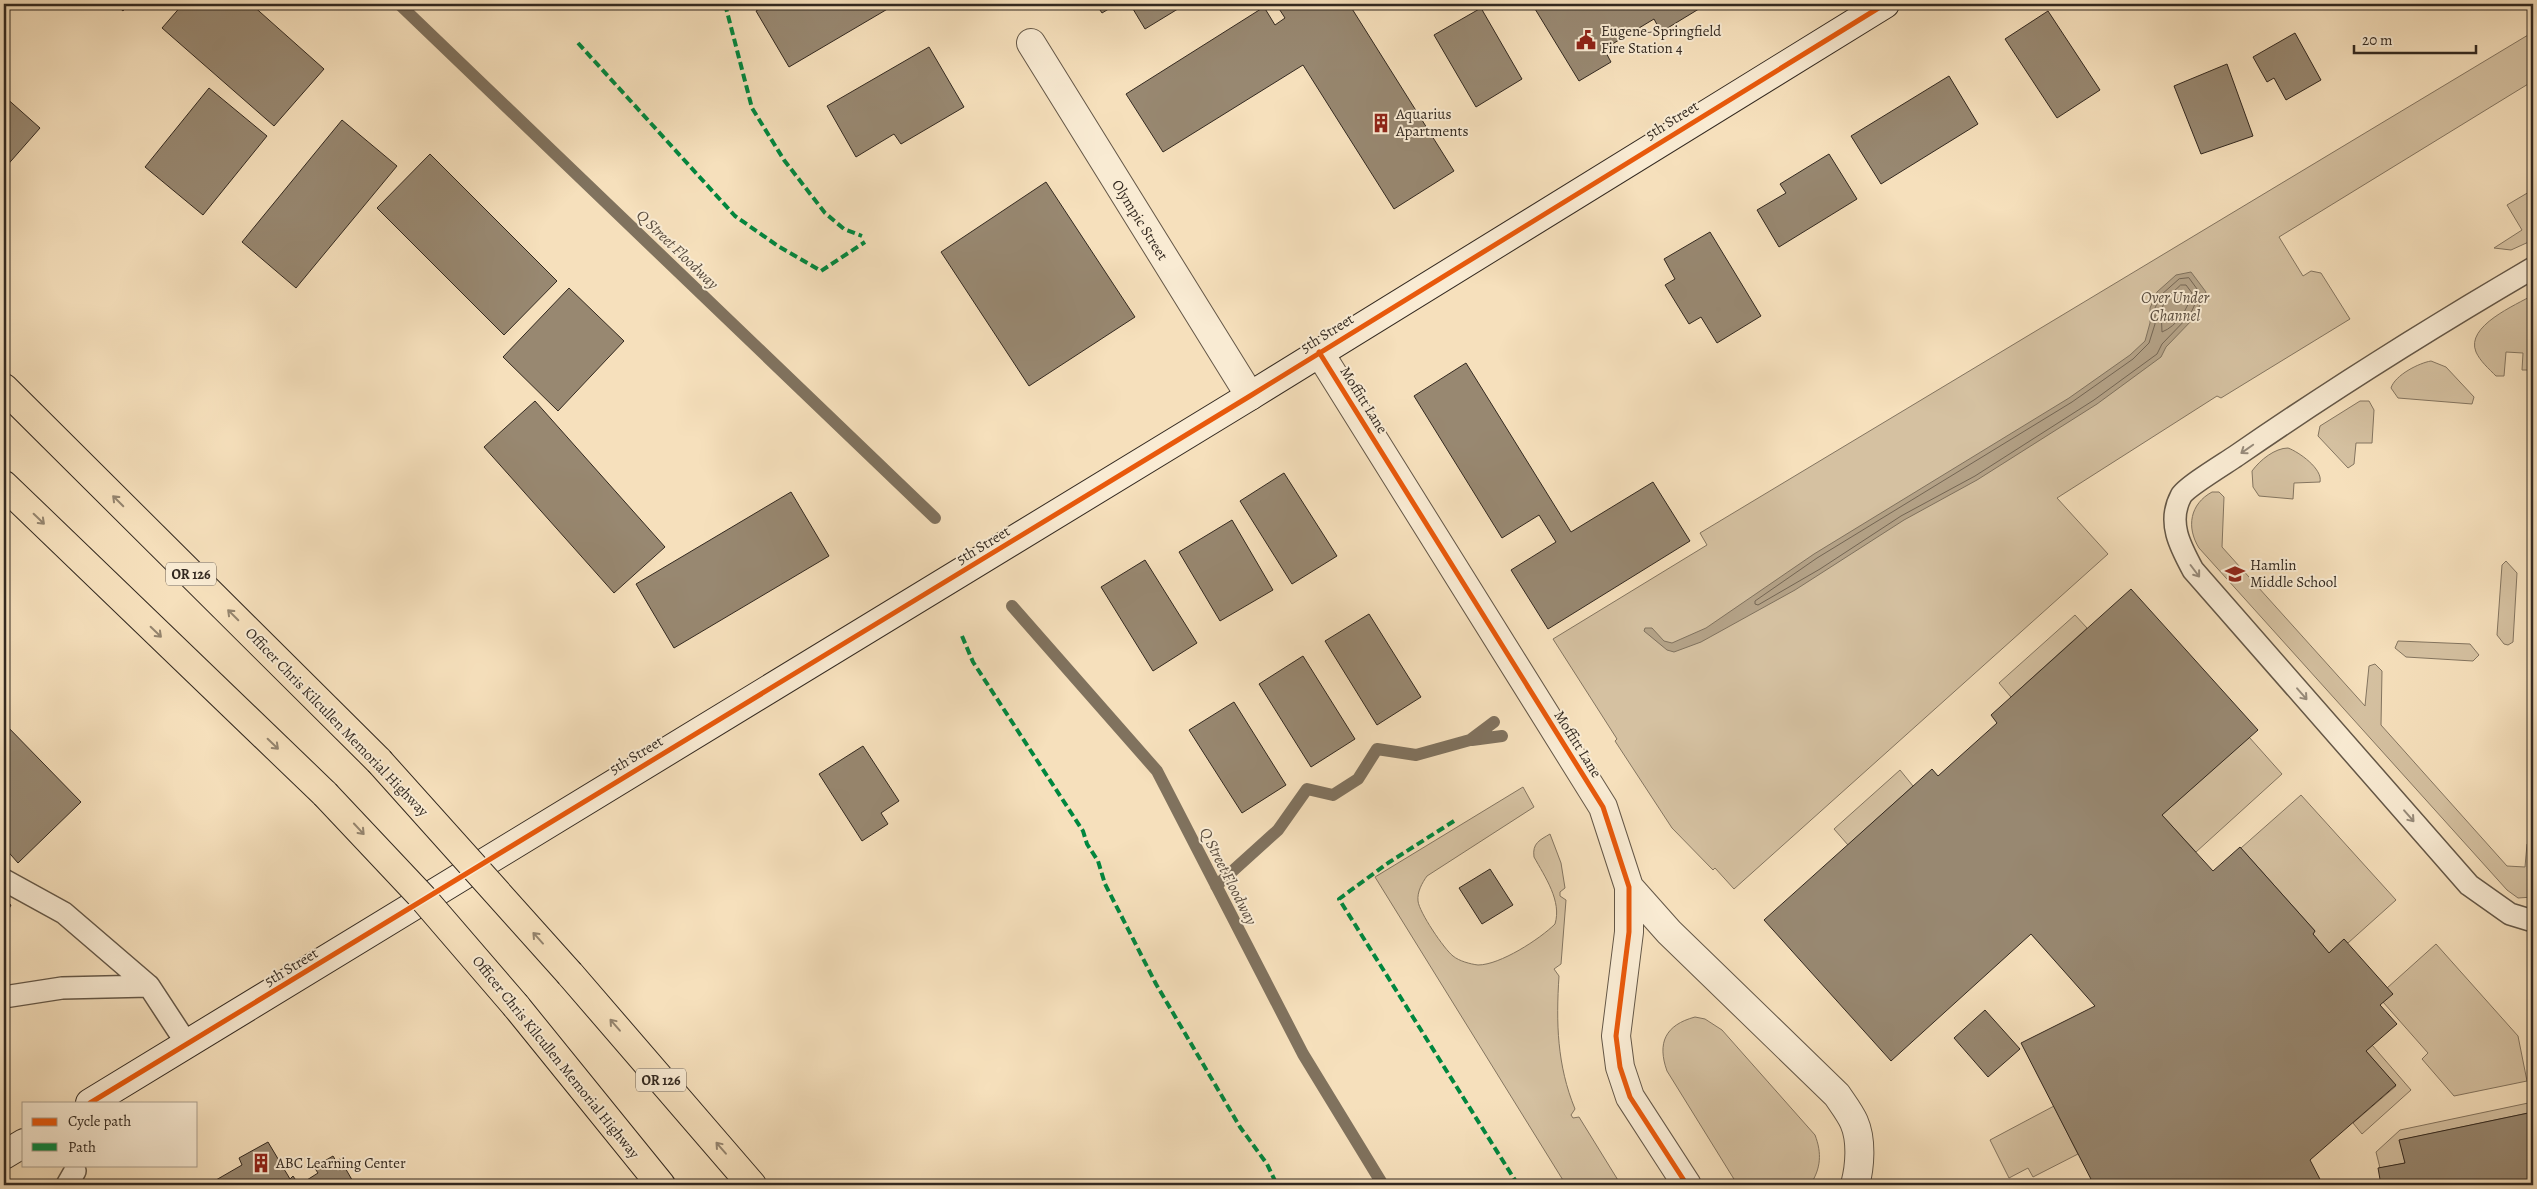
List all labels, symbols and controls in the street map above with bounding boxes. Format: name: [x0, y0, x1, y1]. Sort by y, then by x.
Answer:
place label: Eugene-Springfield Fire Station 4: [1601, 21, 1722, 58]
scale bar: [2354, 22, 2477, 54]
public building icon: Eugene-Springfield Fire Station 4: [1575, 29, 1597, 51]
text: 20 m: [2362, 30, 2393, 50]
street label: 5th Street: [1642, 96, 1702, 144]
place label: Aquarius Apartments: [1395, 104, 1468, 141]
building icon: Aquarius Apartments: [1370, 112, 1392, 134]
street label: Olympic Street: [1107, 176, 1173, 264]
water label: Q Street Floodway: [631, 205, 723, 295]
water label: Over Under Channel: [2141, 287, 2209, 327]
street label: 5th Street: [1297, 309, 1357, 357]
street label: Moffitt Lane: [1335, 363, 1393, 438]
one-way arrow: [2240, 444, 2254, 454]
one-way arrow: [111, 495, 124, 507]
one-way arrow: [33, 513, 45, 525]
street label: 5th Street: [952, 521, 1014, 569]
place label: Hamlin Middle School: [2250, 555, 2337, 592]
road number: OR 126: [166, 562, 216, 586]
school or university icon: Hamlin Middle School: [2224, 563, 2246, 585]
one-way arrow: [2190, 564, 2200, 578]
one-way arrow: [227, 609, 239, 621]
street label: Officer Chris Kilcullen Memorial Highway: [241, 623, 433, 821]
one-way arrow: [150, 626, 162, 638]
one-way arrow: [2296, 687, 2308, 700]
street label: Moffitt Lane: [1549, 707, 1607, 782]
street label: 5th Street: [605, 731, 667, 779]
one-way arrow: [267, 738, 280, 750]
one-way arrow: [2404, 809, 2415, 822]
one-way arrow: [353, 823, 365, 836]
water label: Q Street Floodway: [1194, 824, 1262, 929]
one-way arrow: [532, 931, 544, 944]
street label: 5th Street: [260, 943, 322, 991]
street label: Officer Chris Kilcullen Memorial Highway: [468, 951, 644, 1163]
one-way arrow: [609, 1019, 620, 1032]
road number: OR 126: [636, 1068, 686, 1092]
legend: [22, 1102, 198, 1166]
text: Cycle path: [68, 1111, 131, 1131]
text: Path: [68, 1137, 96, 1157]
one-way arrow: [715, 1142, 726, 1155]
building icon: ABC Learning Center: [250, 1152, 272, 1174]
place label: ABC Learning Center: [275, 1153, 406, 1173]

